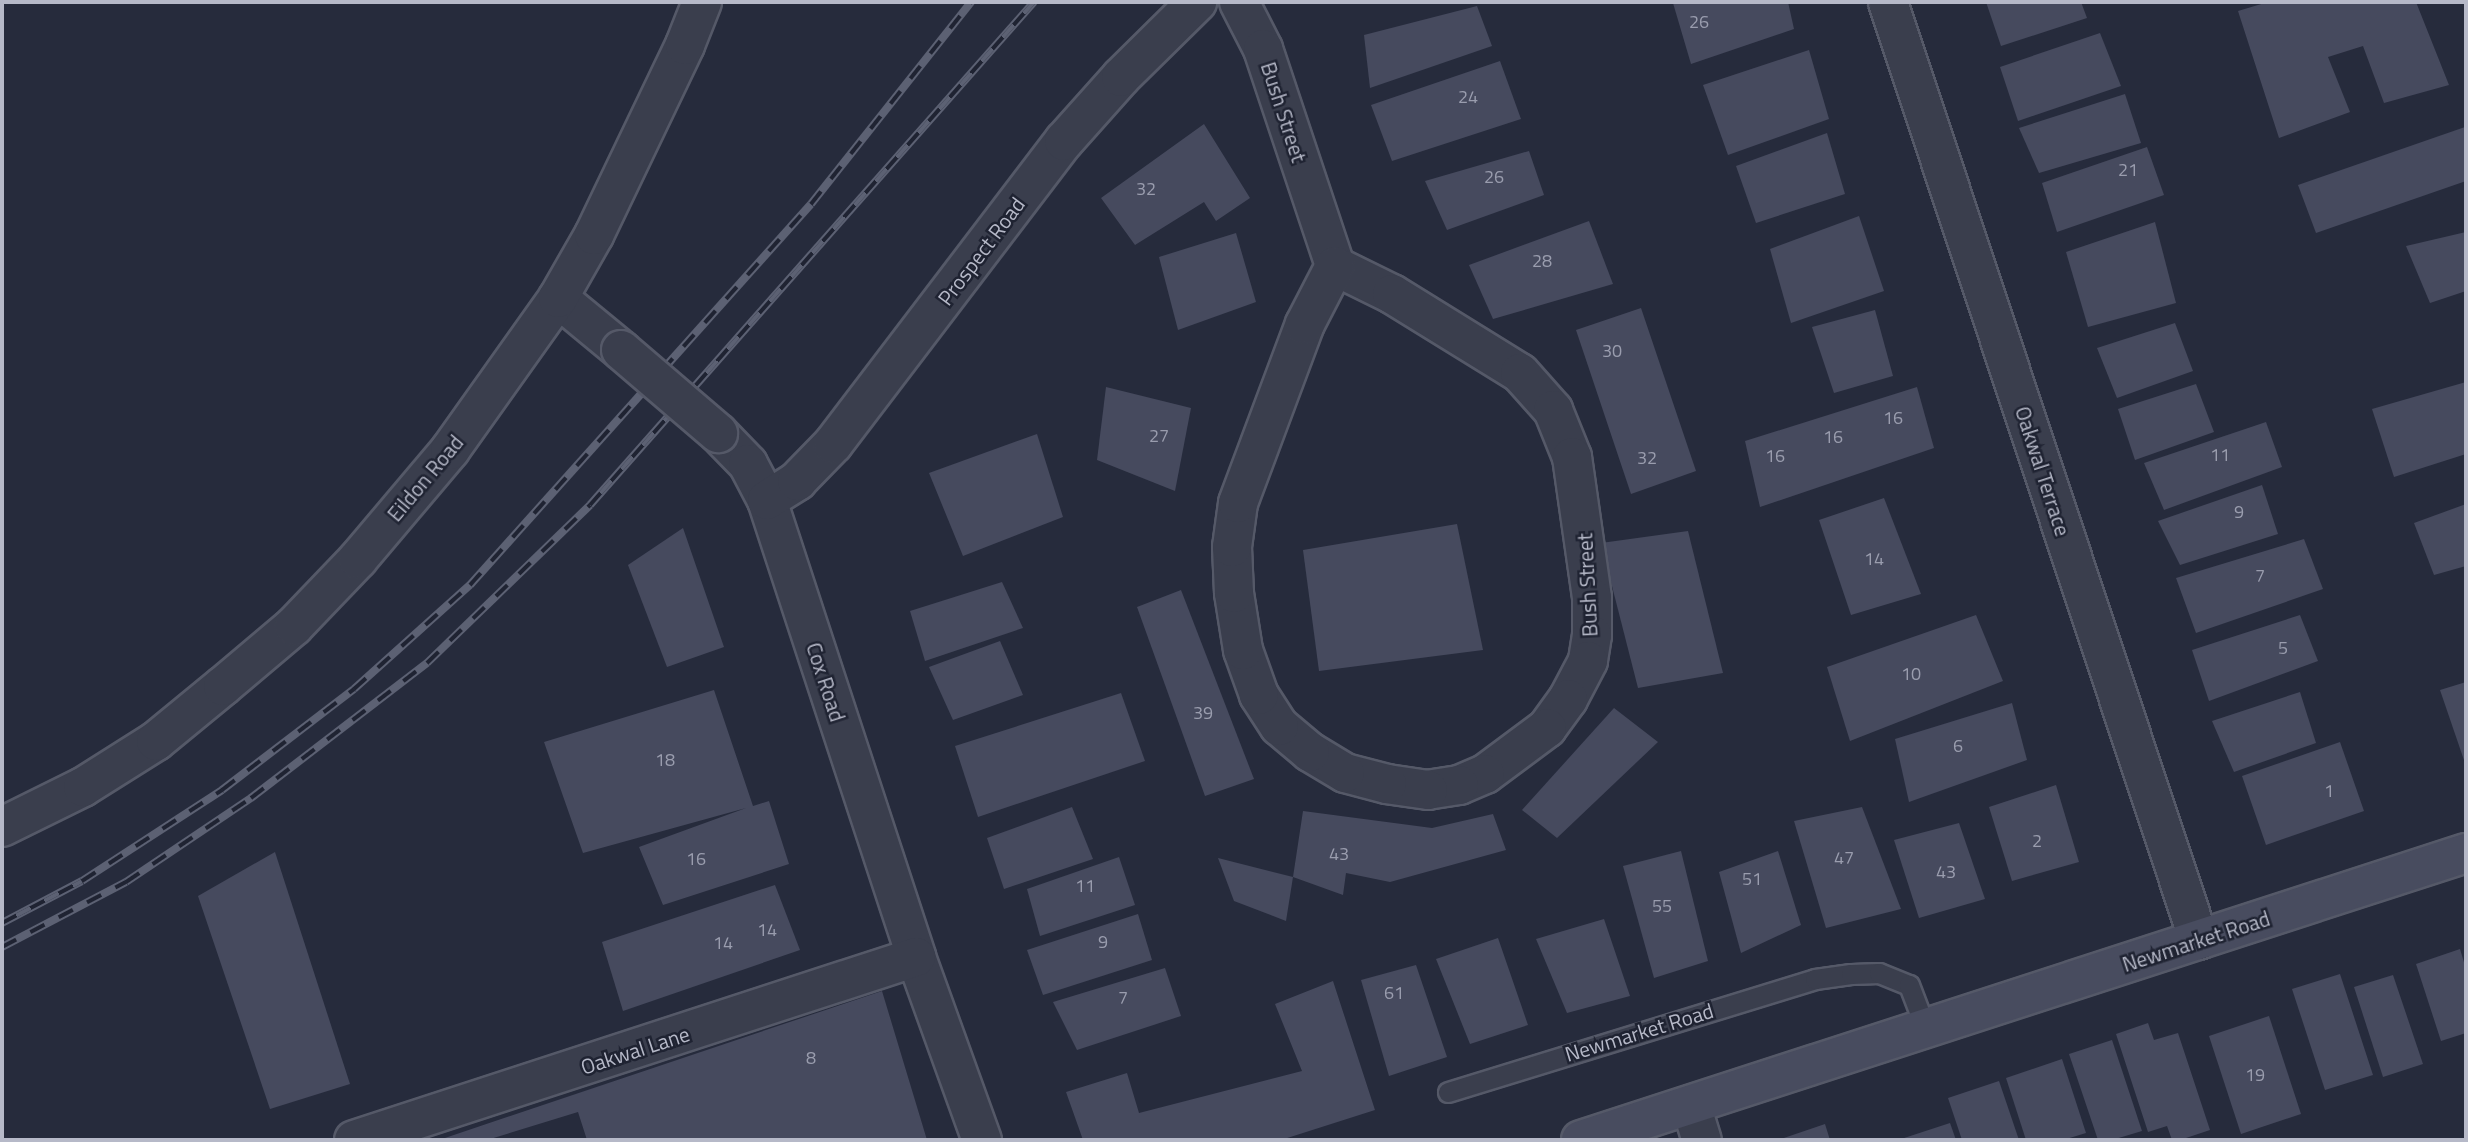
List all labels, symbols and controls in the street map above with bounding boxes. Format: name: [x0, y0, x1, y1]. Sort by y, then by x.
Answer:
house number: 26: [1689, 11, 1709, 33]
street label: Bush Street: [1256, 59, 1312, 165]
house number: 24: [1458, 86, 1478, 108]
house number: 21: [2118, 159, 2138, 181]
house number: 26: [1484, 166, 1504, 188]
house number: 32: [1136, 178, 1156, 200]
street label: Prospect Road: [932, 192, 1030, 310]
house number: 28: [1532, 250, 1552, 272]
house number: 30: [1602, 340, 1622, 362]
street label: Oakwal Terrace: [2010, 403, 2076, 539]
house number: 16: [1883, 407, 1903, 429]
house number: 27: [1149, 425, 1169, 447]
house number: 16: [1823, 426, 1843, 448]
street label: Eildon Road: [382, 430, 468, 526]
house number: 11: [2210, 444, 2230, 466]
house number: 16: [1765, 445, 1785, 467]
house number: 32: [1637, 447, 1657, 469]
house number: 9: [2234, 501, 2244, 523]
street label: Bush Street: [1572, 532, 1602, 638]
house number: 14: [1864, 548, 1884, 570]
house number: 7: [2255, 565, 2265, 587]
house number: 5: [2278, 637, 2288, 659]
street label: Cox Road: [801, 639, 851, 725]
house number: 10: [1901, 663, 1921, 685]
house number: 39: [1193, 702, 1213, 724]
house number: 6: [1953, 735, 1963, 757]
house number: 18: [655, 749, 675, 771]
house number: 1: [2324, 780, 2334, 802]
house number: 2: [2032, 830, 2042, 852]
house number: 43: [1329, 843, 1349, 865]
house number: 47: [1834, 847, 1854, 869]
house number: 16: [686, 848, 706, 870]
house number: 43: [1936, 861, 1956, 883]
house number: 51: [1742, 868, 1762, 890]
house number: 11: [1075, 875, 1095, 897]
house number: 55: [1652, 895, 1672, 917]
street label: Newmarket Road: [2119, 905, 2273, 977]
house number: 14: [757, 919, 777, 941]
house number: 9: [1098, 931, 1108, 953]
house number: 14: [713, 932, 733, 954]
house number: 61: [1384, 982, 1404, 1004]
house number: 7: [1118, 987, 1128, 1009]
street label: Newmarket Road: [1562, 997, 1716, 1067]
street label: Oakwal Lane: [577, 1021, 693, 1079]
house number: 8: [806, 1047, 816, 1069]
house number: 19: [2245, 1064, 2265, 1086]

